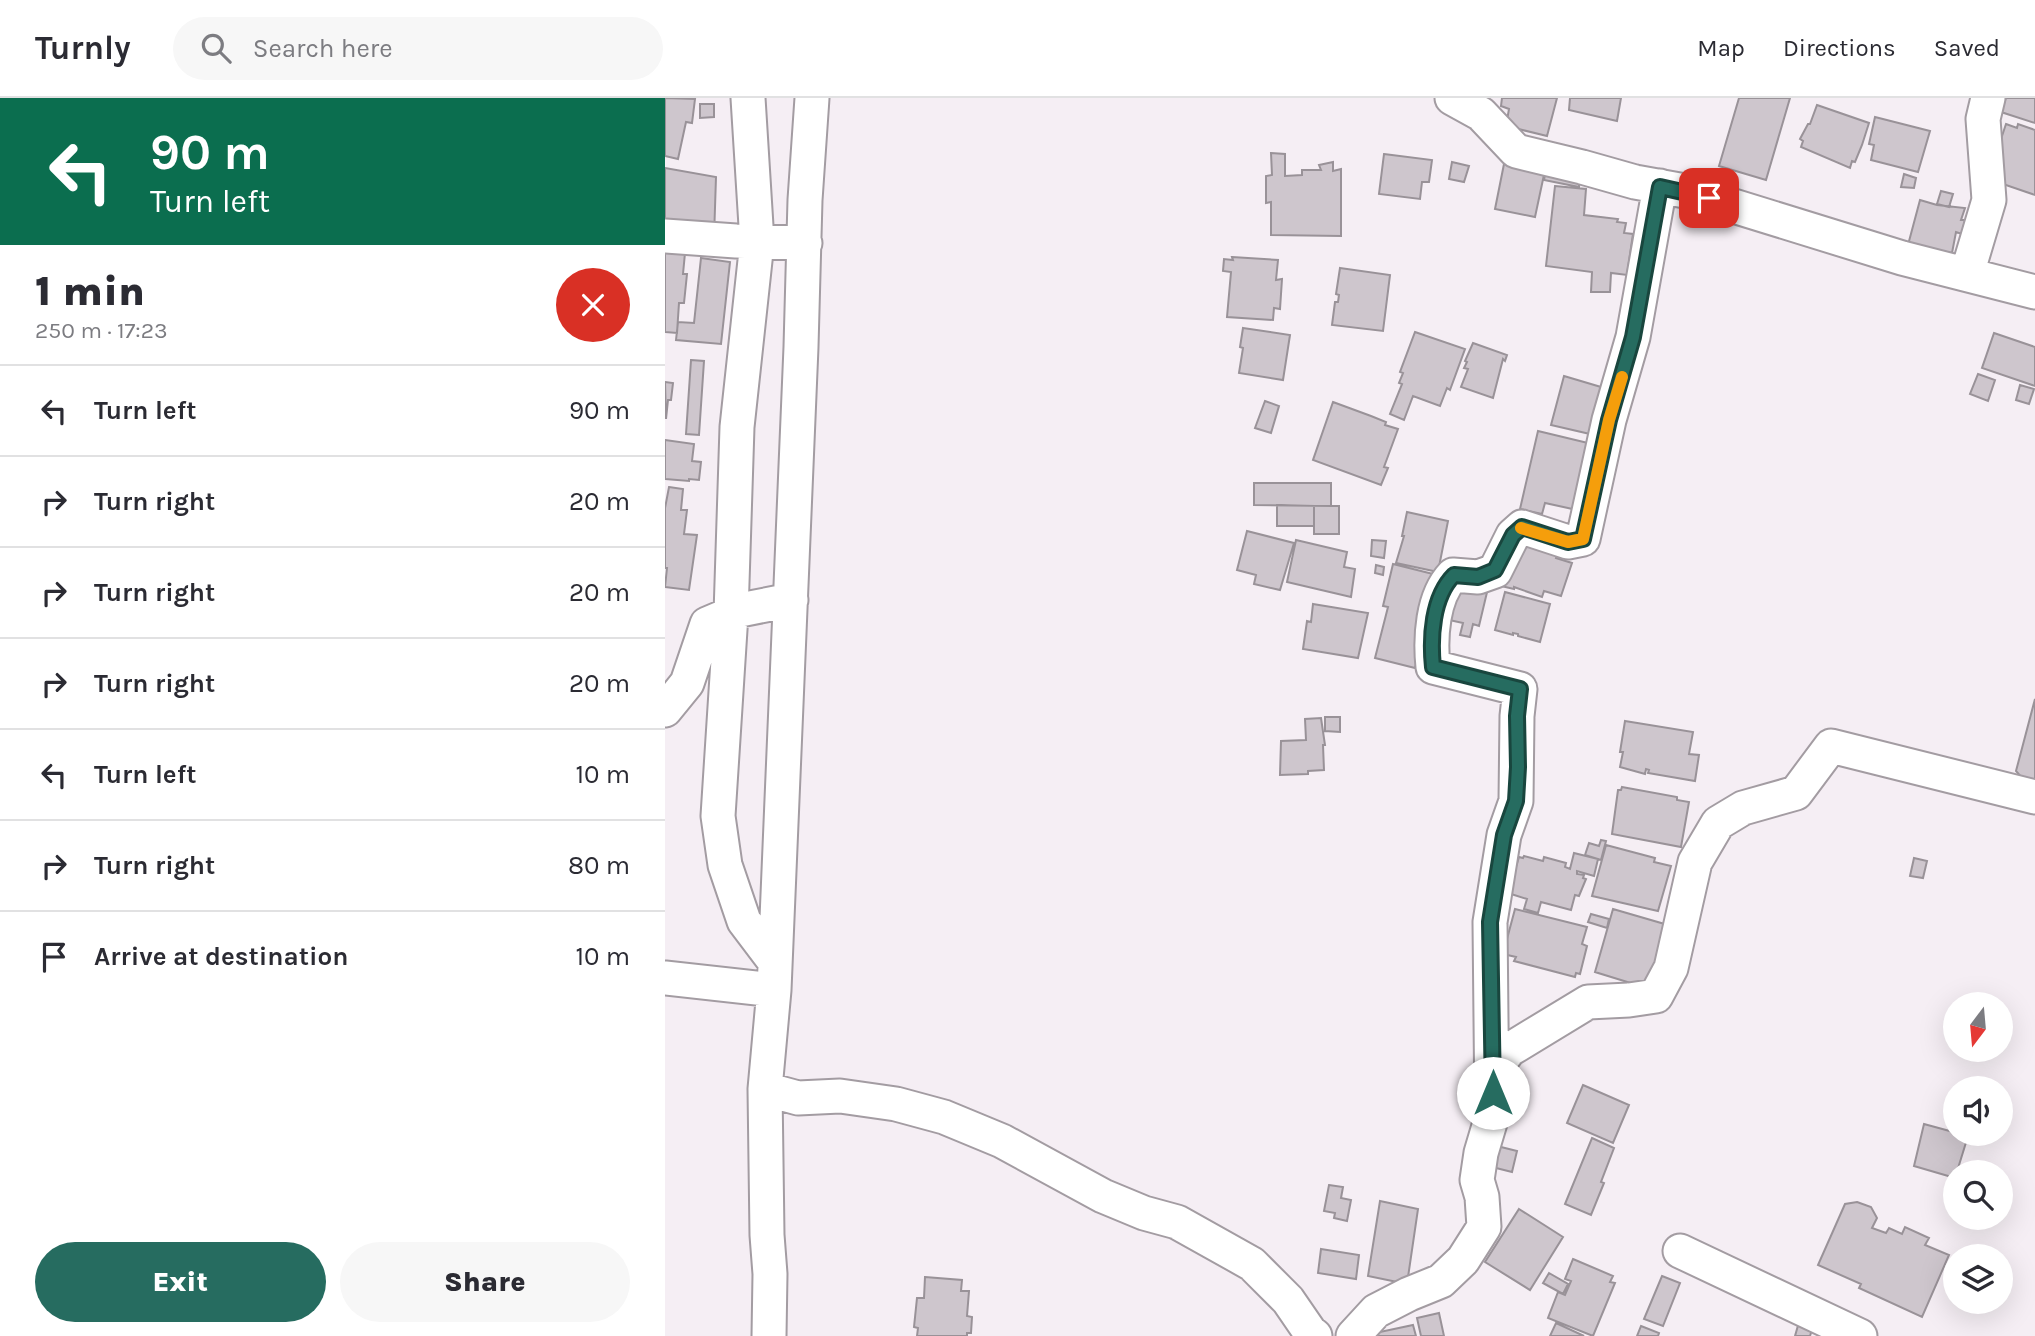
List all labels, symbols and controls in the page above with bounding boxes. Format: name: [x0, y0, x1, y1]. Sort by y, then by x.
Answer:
search box: [173, 17, 663, 80]
text: Turnly: [35, 29, 131, 67]
icon: search: [197, 29, 235, 67]
text: Search here: [253, 33, 393, 64]
text: Map: [1697, 34, 1745, 62]
text: Directions: [1783, 34, 1896, 62]
text: Saved: [1934, 34, 2000, 62]
text: 90 m: [150, 124, 270, 181]
icon: left: [35, 126, 126, 217]
pin: [1679, 168, 1739, 228]
icon: arrive: [1690, 179, 1728, 217]
text: Turn left: [150, 183, 270, 220]
text: 1 min: [35, 266, 145, 316]
button: close: [556, 268, 630, 342]
text: 250 m · 17:23: [35, 317, 168, 344]
icon: left: [35, 392, 73, 430]
text: Turn left: [94, 395, 196, 426]
text: 90 m: [569, 395, 630, 426]
icon: right: [35, 483, 73, 521]
text: Turn right: [94, 486, 215, 517]
text: 20 m: [569, 486, 630, 517]
icon: right: [35, 574, 73, 612]
text: Turn right: [94, 577, 215, 608]
text: 20 m: [569, 577, 630, 608]
icon: right: [35, 665, 73, 703]
text: Turn right: [94, 668, 215, 699]
text: 20 m: [569, 668, 630, 699]
icon: left: [35, 756, 73, 794]
text: Turn left: [94, 759, 196, 790]
text: 10 m: [575, 759, 630, 790]
icon: right: [35, 847, 73, 885]
text: Turn right: [94, 850, 215, 881]
text: 80 m: [568, 850, 630, 881]
icon: arrive: [35, 938, 73, 976]
text: Arrive at destination: [94, 941, 348, 972]
text: 10 m: [575, 941, 630, 972]
north arrow: [1943, 992, 2013, 1062]
map controls: [1943, 992, 2013, 1314]
position arrow: [1456, 1056, 1530, 1130]
button: sound: [1943, 1076, 2013, 1146]
button: search: [1943, 1160, 2013, 1230]
button: Exit: [35, 1242, 326, 1322]
button: Share: [340, 1242, 630, 1322]
button: layers: [1943, 1244, 2013, 1314]

